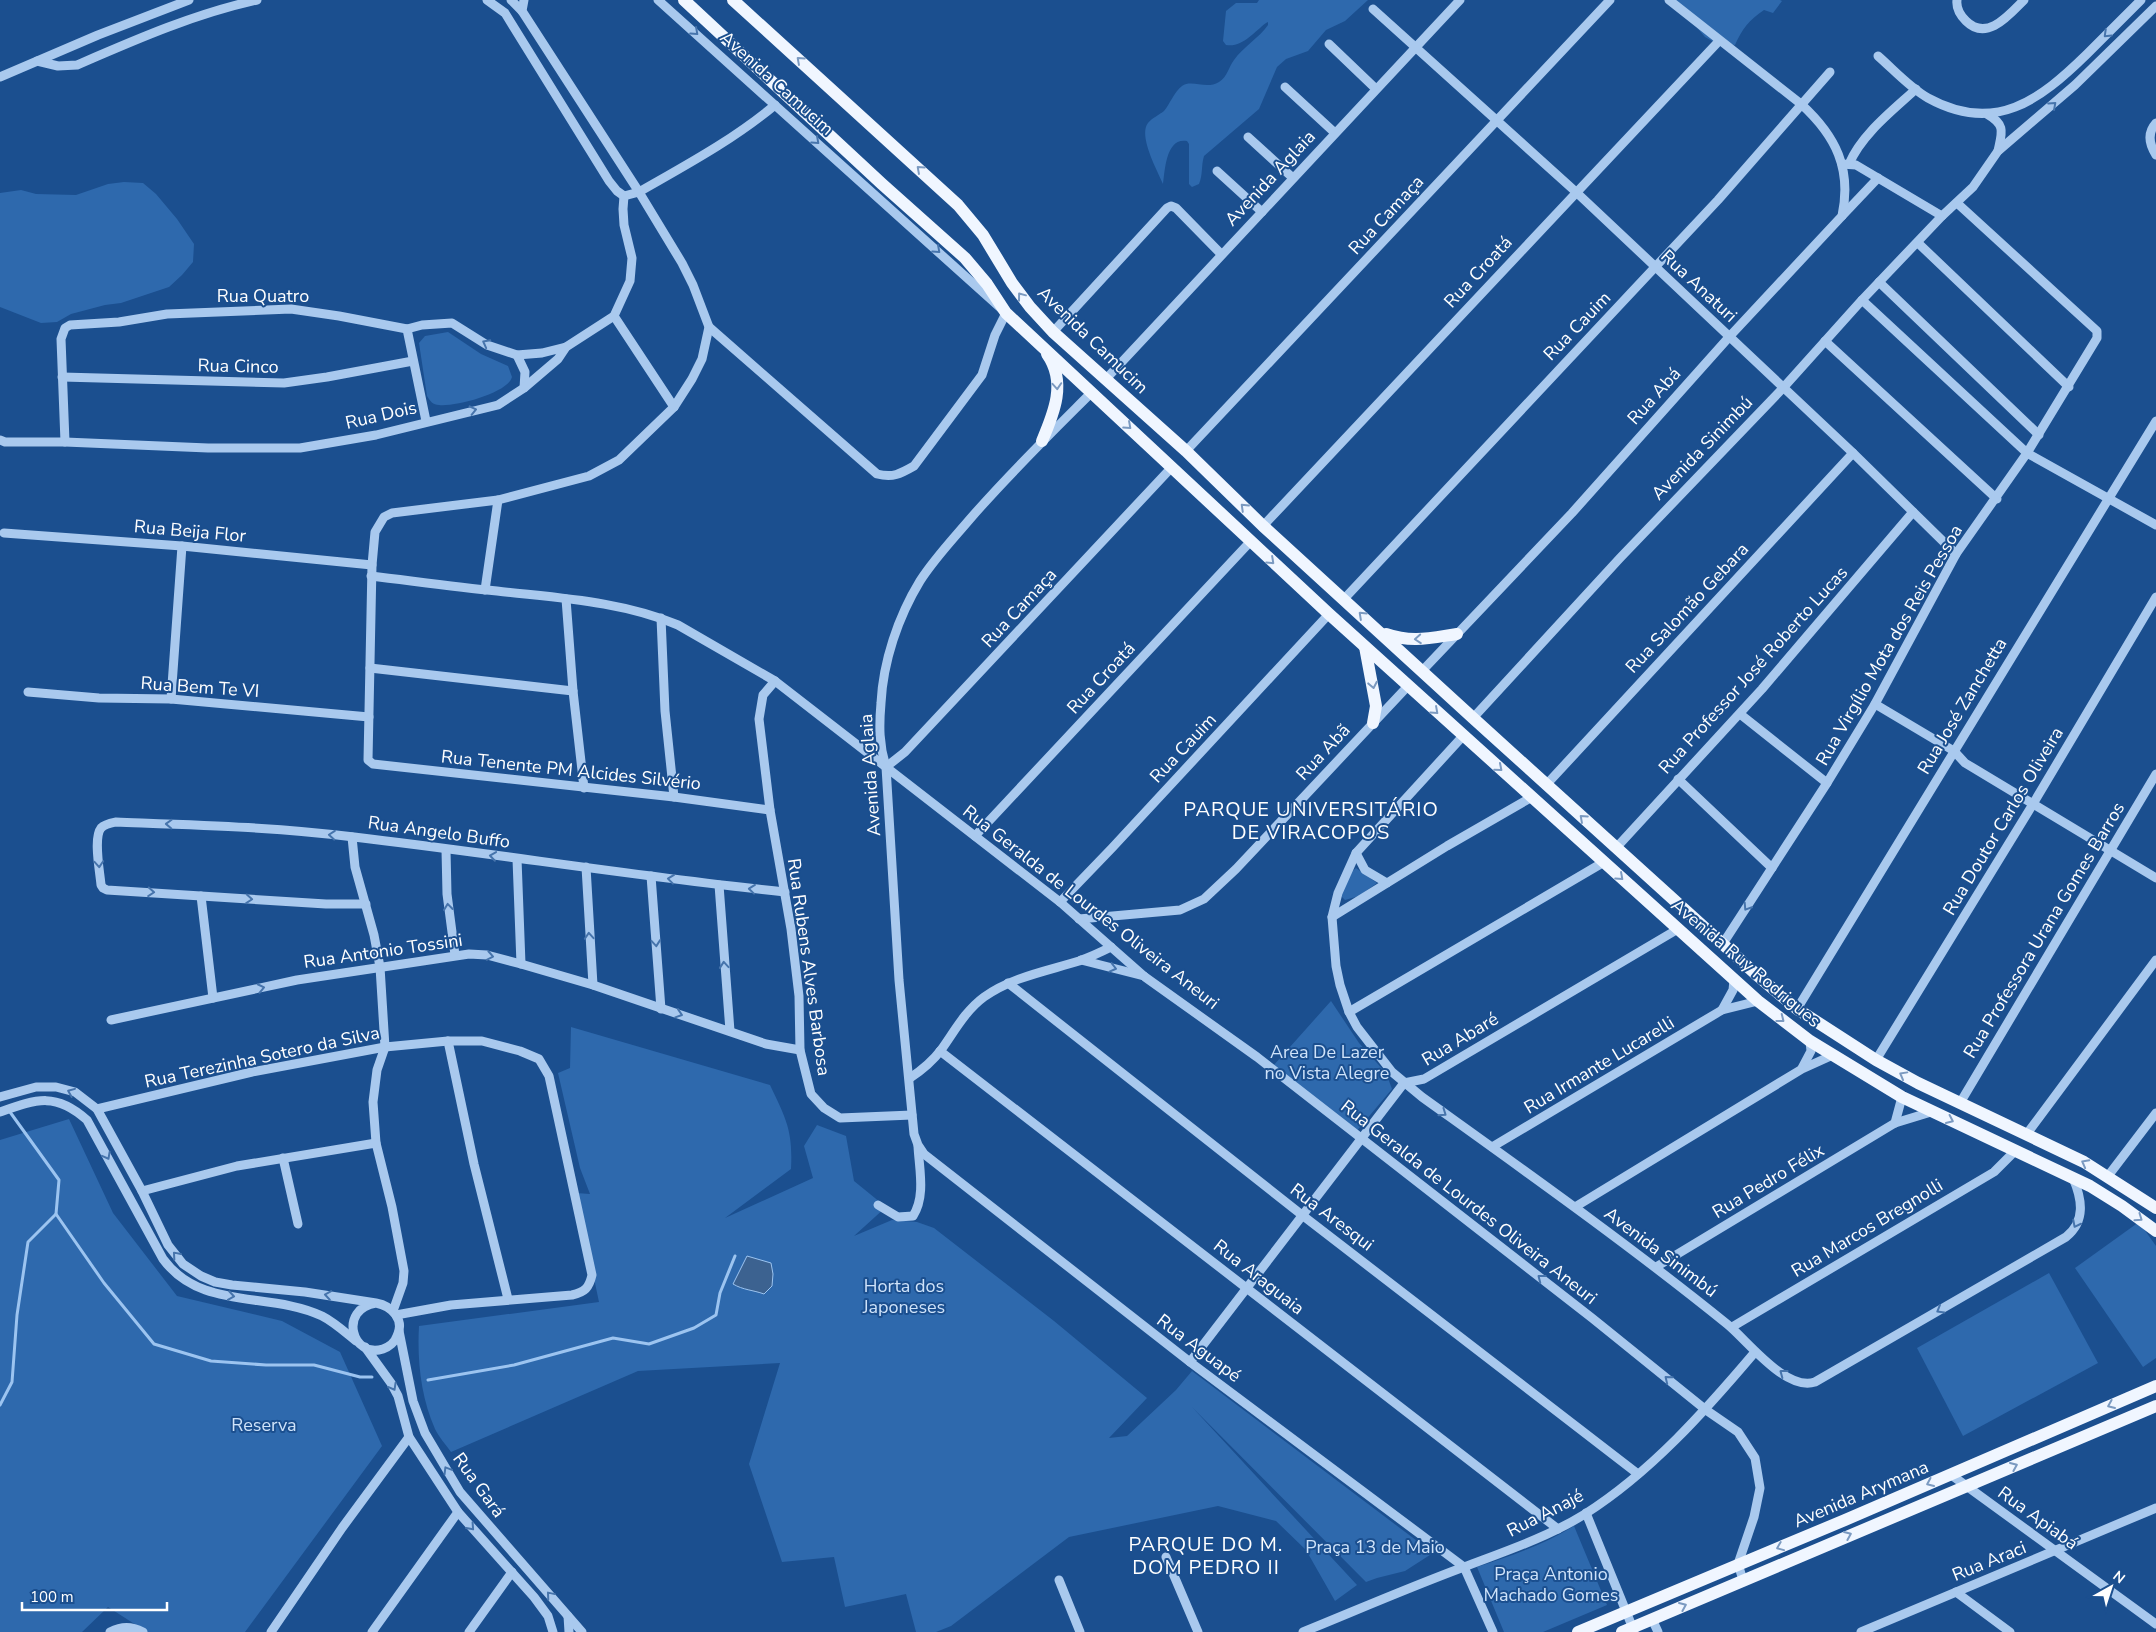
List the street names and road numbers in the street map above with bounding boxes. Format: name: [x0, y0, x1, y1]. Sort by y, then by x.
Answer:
street label: Avenida Camucim: [715, 26, 839, 140]
street label: Avenida Aglaia: [1219, 125, 1321, 231]
street label: Rua Camaça: [1343, 170, 1429, 260]
street label: Rua Croatá: [1438, 231, 1518, 313]
street label: Rua Anaturi: [1656, 244, 1742, 328]
street label: Avenida Camucim: [1032, 281, 1154, 399]
street label: Rua Quatro: [217, 284, 309, 308]
street label: Rua Cauim: [1538, 286, 1616, 366]
street label: Rua Cinco: [197, 353, 279, 379]
street label: Rua Abá: [1622, 362, 1686, 430]
street label: Avenida Sinimbú: [1646, 391, 1758, 505]
street label: Rua Dois: [343, 395, 419, 435]
street label: Rua Beija Flor: [133, 514, 247, 548]
street label: Rua Virgílio Mota dos Reis Pessoa: [1810, 520, 1968, 770]
street label: Rua Salomão Gebara: [1620, 538, 1754, 678]
street label: Rua Professor José Roberto Lucas: [1653, 561, 1853, 779]
street label: Rua Camaça: [976, 563, 1062, 653]
street label: Rua José Zanchetta: [1912, 633, 2012, 779]
street label: Rua Croatá: [1061, 637, 1141, 719]
street label: Rua Bem Te VI: [140, 671, 260, 703]
street label: Rua Cauim: [1144, 708, 1222, 788]
street label: Avenida Aglaia: [854, 713, 886, 837]
street label: Rua Abã: [1291, 718, 1355, 786]
street label: Rua Doutor Carlos Oliveira: [1937, 722, 2069, 920]
street label: Rua Tenente PM Alcides Silvério: [440, 744, 702, 796]
street label: Rua Professora Urana Gomes Barros: [1958, 797, 2130, 1063]
street label: Rua Geralda de Lourdes Oliveira Aneuri: [958, 799, 1224, 1015]
street label: Rua Angelo Buffo: [366, 810, 512, 854]
street label: Rua Rubens Alves Barbosa: [782, 857, 836, 1077]
street label: Avenida Ruy Rodrigues: [1666, 893, 1826, 1033]
street label: Rua Antonio Tossini: [302, 928, 464, 974]
street label: Rua Abaré: [1417, 1007, 1503, 1071]
street label: Rua Irmante Lucarelli: [1519, 1011, 1679, 1119]
street label: Rua Terezinha Sotero da Silva: [142, 1020, 382, 1094]
street label: Rua Geralda de Lourdes Oliveira Aneuri: [1336, 1094, 1602, 1310]
street label: Rua Pedro Félix: [1708, 1138, 1829, 1224]
street label: Rua Marcos Bregnolli: [1787, 1173, 1947, 1283]
street label: Rua Aresqui: [1285, 1178, 1379, 1256]
street label: Avenida Sinimbú: [1599, 1201, 1723, 1303]
street label: Rua Araguaia: [1209, 1234, 1309, 1320]
street label: Rua Aguapé: [1152, 1308, 1246, 1388]
street label: Rua Gará: [447, 1448, 511, 1522]
street label: Avenida Arymana: [1790, 1455, 1932, 1533]
street label: Rua Apiabá: [1993, 1481, 2083, 1555]
street label: Rua Anajé: [1503, 1483, 1587, 1543]
street label: Rua Araci: [1948, 1535, 2030, 1587]

